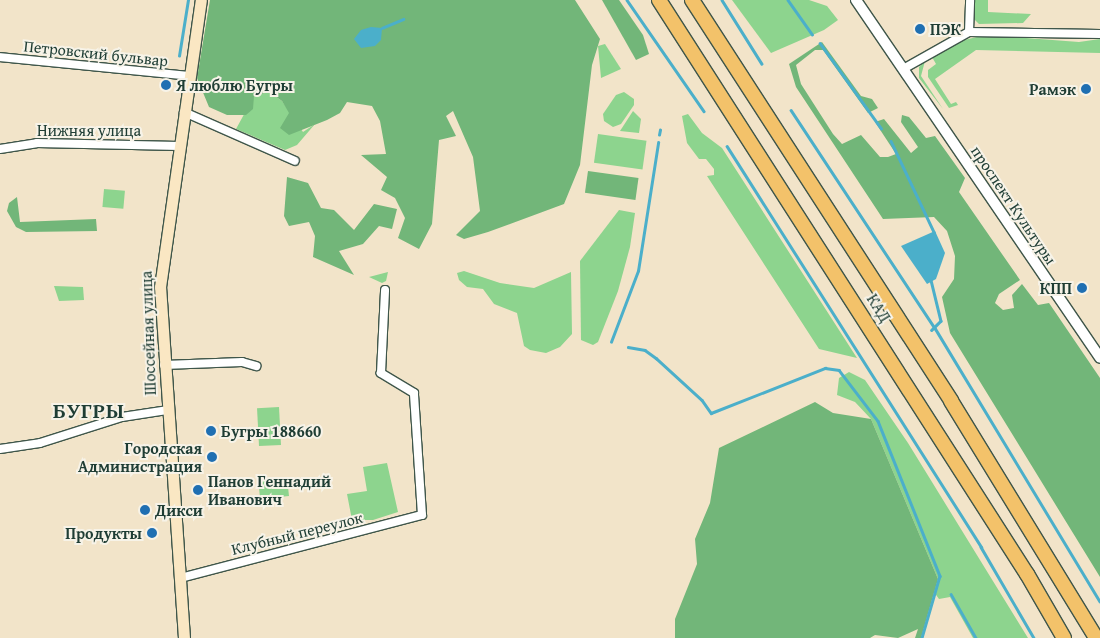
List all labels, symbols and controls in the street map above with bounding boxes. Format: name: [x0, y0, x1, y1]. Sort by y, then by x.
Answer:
place label: ПЭК: [930, 19, 961, 39]
marker: ПЭК: [914, 23, 926, 35]
street label: Петровский бульвар: [23, 36, 169, 70]
place label: Я люблю Бугры: [176, 75, 293, 95]
marker: Я люблю Бугры: [160, 79, 172, 91]
place label: Рамэк: [1029, 79, 1076, 99]
marker: Рамэк: [1080, 83, 1092, 95]
street label: Нижняя улица: [37, 120, 141, 140]
street label: проспект Культуры: [967, 142, 1061, 268]
street label: Шоссейная улица: [136, 270, 160, 396]
place label: КПП: [1040, 278, 1072, 298]
marker: КПП: [1076, 282, 1088, 294]
street label: КАД: [863, 290, 895, 326]
district label: БУГРЫ: [52, 398, 126, 424]
place label: Бугры 188660: [221, 421, 321, 441]
marker: Бугры 188660: [205, 425, 217, 437]
place label: Городская Администрация: [78, 438, 202, 476]
marker: Городская Администрация: [206, 451, 218, 463]
place label: Панов Геннадий Иванович: [208, 471, 331, 509]
marker: Панов Геннадий Иванович: [192, 484, 204, 496]
place label: Дикси: [155, 500, 203, 520]
marker: Дикси: [139, 504, 151, 516]
street label: Клубный переулок: [229, 507, 365, 559]
place label: Продукты: [65, 523, 142, 543]
marker: Продукты: [146, 527, 158, 539]

